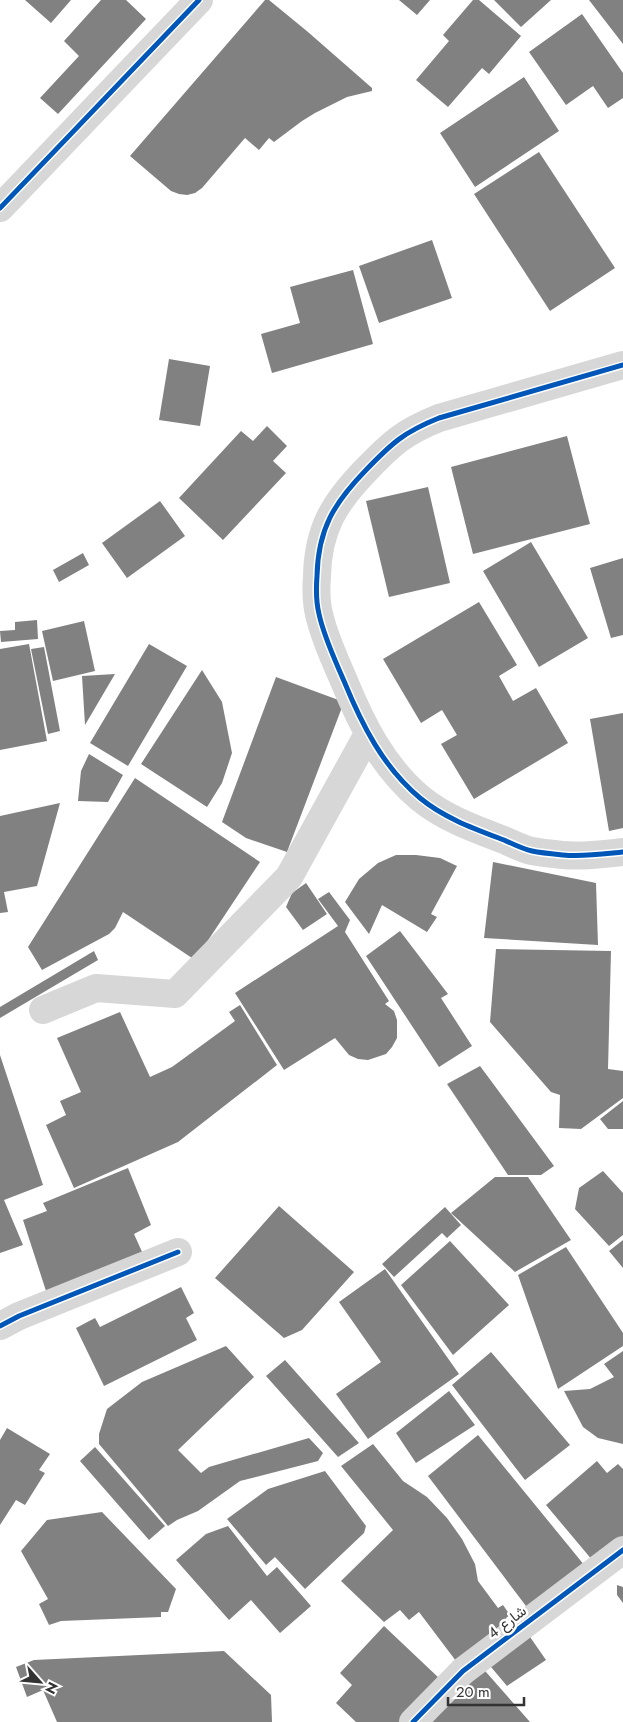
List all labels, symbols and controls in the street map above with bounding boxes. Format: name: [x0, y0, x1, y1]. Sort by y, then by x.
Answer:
street label: شارع 4: [483, 1600, 531, 1644]
north arrow: [15, 1657, 65, 1707]
scale bar: [448, 1674, 524, 1706]
text: N: [40, 1678, 63, 1697]
text: 20 m: [456, 1681, 490, 1703]

